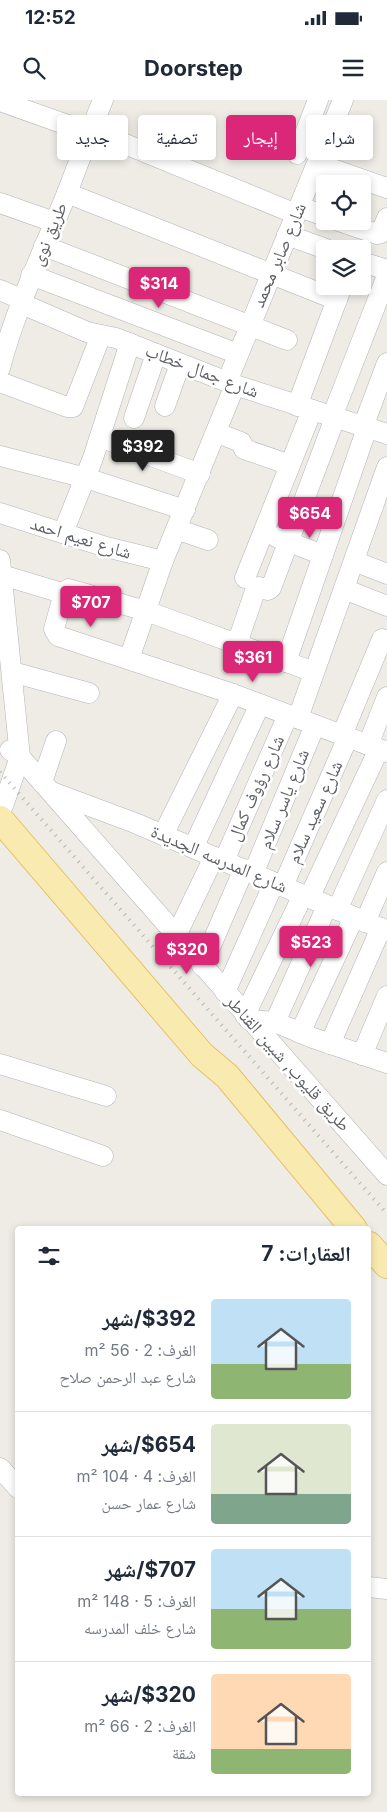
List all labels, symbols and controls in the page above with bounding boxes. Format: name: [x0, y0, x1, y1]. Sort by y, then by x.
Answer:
text: 12:52: [25, 6, 76, 29]
icon: search: [20, 54, 48, 82]
icon: menu: [339, 54, 367, 82]
text: Doorstep: [144, 55, 243, 81]
chip: جديد: [57, 115, 128, 160]
chip: تصفية: [138, 115, 216, 160]
chip: إيجار: [226, 115, 296, 160]
chip: شراء: [306, 115, 373, 160]
map controls: [316, 175, 371, 295]
button: locate: [316, 175, 371, 230]
street label: طريق نوى: [26, 199, 72, 269]
street label: شارع صابر محمد: [247, 199, 311, 311]
button: layers: [316, 240, 371, 295]
pin: $314: [129, 266, 189, 309]
text: $314: [140, 273, 178, 293]
street label: شارع جمال خطاب: [142, 339, 262, 403]
pin: $392: [113, 430, 173, 472]
text: $392: [122, 436, 164, 456]
pin: $654: [280, 496, 340, 539]
text: $654: [289, 503, 331, 523]
street label: شارع نعيم احمد: [28, 512, 134, 565]
pin: $707: [61, 586, 121, 628]
text: $707: [71, 592, 111, 612]
pin: $361: [223, 640, 283, 683]
text: $361: [234, 647, 272, 667]
street label: شارع رؤوف كمال: [223, 732, 289, 844]
street label: شارع ياسر سلام: [254, 746, 315, 853]
street label: شارع سعيد سلام: [283, 757, 348, 867]
street label: شارع المدرسه الجديدة: [147, 820, 291, 898]
pin: $523: [281, 926, 341, 968]
pin: $320: [157, 932, 217, 975]
text: $523: [290, 932, 332, 952]
text: $320: [166, 939, 208, 959]
street label: طريق قليوب, شبين القناطر: [220, 989, 355, 1136]
text: العقارات: 7: [261, 1241, 351, 1266]
icon: filters: [35, 1242, 63, 1270]
text: $392/شهر: [102, 1306, 196, 1331]
icon: home: [251, 1319, 311, 1379]
text: الغرف: 2 · 56 m²: [84, 1340, 196, 1360]
text: شارع عبد الرحمن صلاح: [59, 1367, 196, 1387]
text: $654/شهر: [102, 1432, 196, 1457]
icon: home: [251, 1444, 311, 1504]
text: الغرف: 4 · 104 m²: [77, 1466, 196, 1486]
text: شارع عمار حسن: [102, 1493, 196, 1513]
text: $707/شهر: [105, 1557, 196, 1582]
icon: home: [251, 1569, 311, 1629]
text: الغرف: 5 · 148 m²: [77, 1591, 196, 1611]
text: شارع خلف المدرسه: [84, 1618, 196, 1638]
text: $320/شهر: [102, 1682, 196, 1707]
icon: home: [251, 1694, 311, 1754]
text: الغرف: 2 · 66 m²: [84, 1716, 196, 1736]
text: شقة: [172, 1743, 196, 1763]

